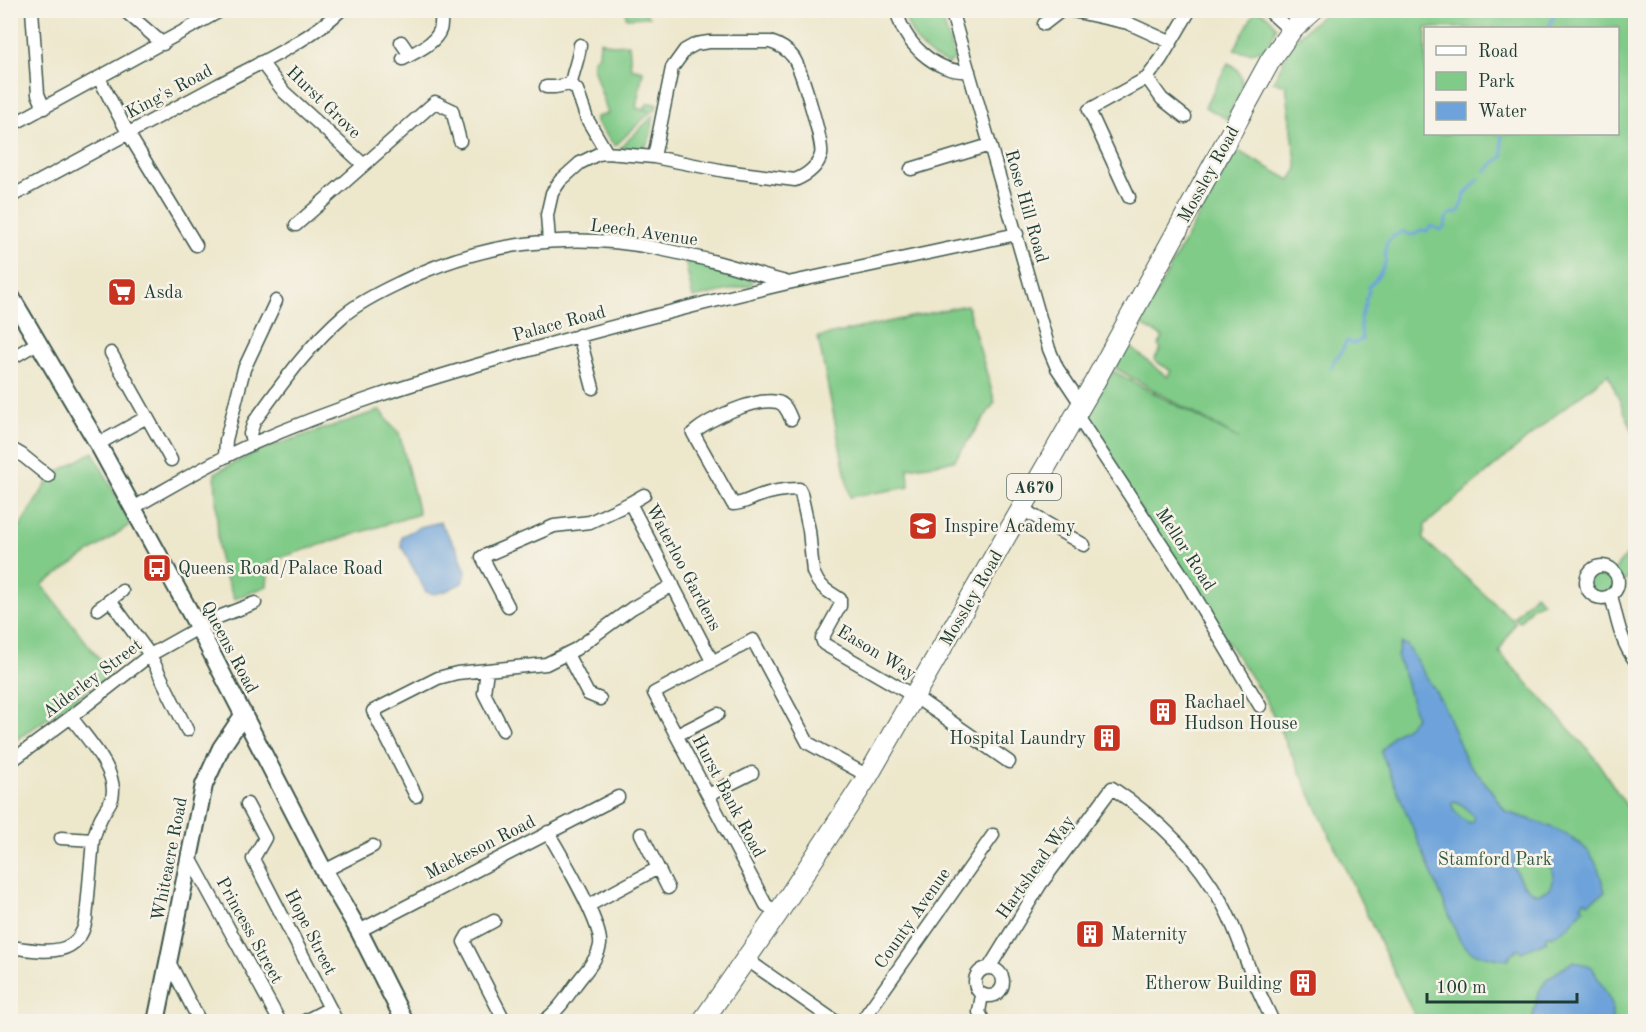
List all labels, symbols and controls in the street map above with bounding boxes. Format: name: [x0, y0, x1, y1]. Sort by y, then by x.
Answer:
legend: [1424, 27, 1619, 135]
text: Road: [1478, 43, 1518, 61]
street label: King's Road: [123, 62, 216, 122]
street label: Hurst Grove: [283, 63, 364, 142]
text: Park: [1478, 73, 1515, 91]
text: Water: [1478, 103, 1527, 121]
street label: Mossley Road: [1175, 123, 1243, 226]
street label: Rose Hill Road: [1001, 148, 1051, 265]
street label: Leech Avenue: [589, 217, 699, 249]
supermarket icon: Asda: [106, 276, 138, 308]
place label: Asda: [143, 284, 183, 302]
street label: Palace Road: [511, 303, 608, 345]
road number: A670: [1007, 474, 1061, 500]
street label: Waterloo Gardens: [642, 501, 724, 634]
street label: Mellor Road: [1152, 505, 1218, 594]
school or university icon: Inspire Academy: [907, 510, 939, 542]
place label: Inspire Academy: [944, 518, 1076, 536]
street label: Mossley Road: [937, 547, 1007, 650]
bus stop icon: Queens Road/Palace Road: [141, 552, 173, 584]
place label: Queens Road/Palace Road: [178, 560, 383, 578]
street label: Queens Road: [197, 598, 261, 696]
street label: Eason Way: [834, 622, 920, 684]
street label: Alderley Street: [40, 636, 146, 722]
place label: Rachael Hudson House: [1184, 694, 1298, 733]
building icon: Rachael Hudson House: [1147, 696, 1179, 728]
building icon: Hospital Laundry: [1091, 722, 1123, 754]
place label: Hospital Laundry: [949, 730, 1086, 748]
street label: Hurst Bank Road: [688, 732, 768, 861]
street label: Whiteacre Road: [149, 796, 191, 923]
street label: Mackeson Road: [422, 812, 538, 883]
street label: Hartshead Way: [993, 812, 1078, 923]
park label: Stamford Park: [1438, 851, 1552, 869]
street label: County Avenue: [871, 865, 954, 972]
street label: Princess Street: [212, 874, 286, 987]
street label: Hope Street: [281, 887, 339, 978]
building icon: Maternity: [1074, 918, 1106, 950]
place label: Maternity: [1111, 926, 1188, 944]
scale bar: [1427, 966, 1577, 1004]
building icon: Etherow Building: [1287, 967, 1319, 999]
place label: Etherow Building: [1145, 975, 1282, 993]
text: 100 m: [1436, 979, 1487, 997]

